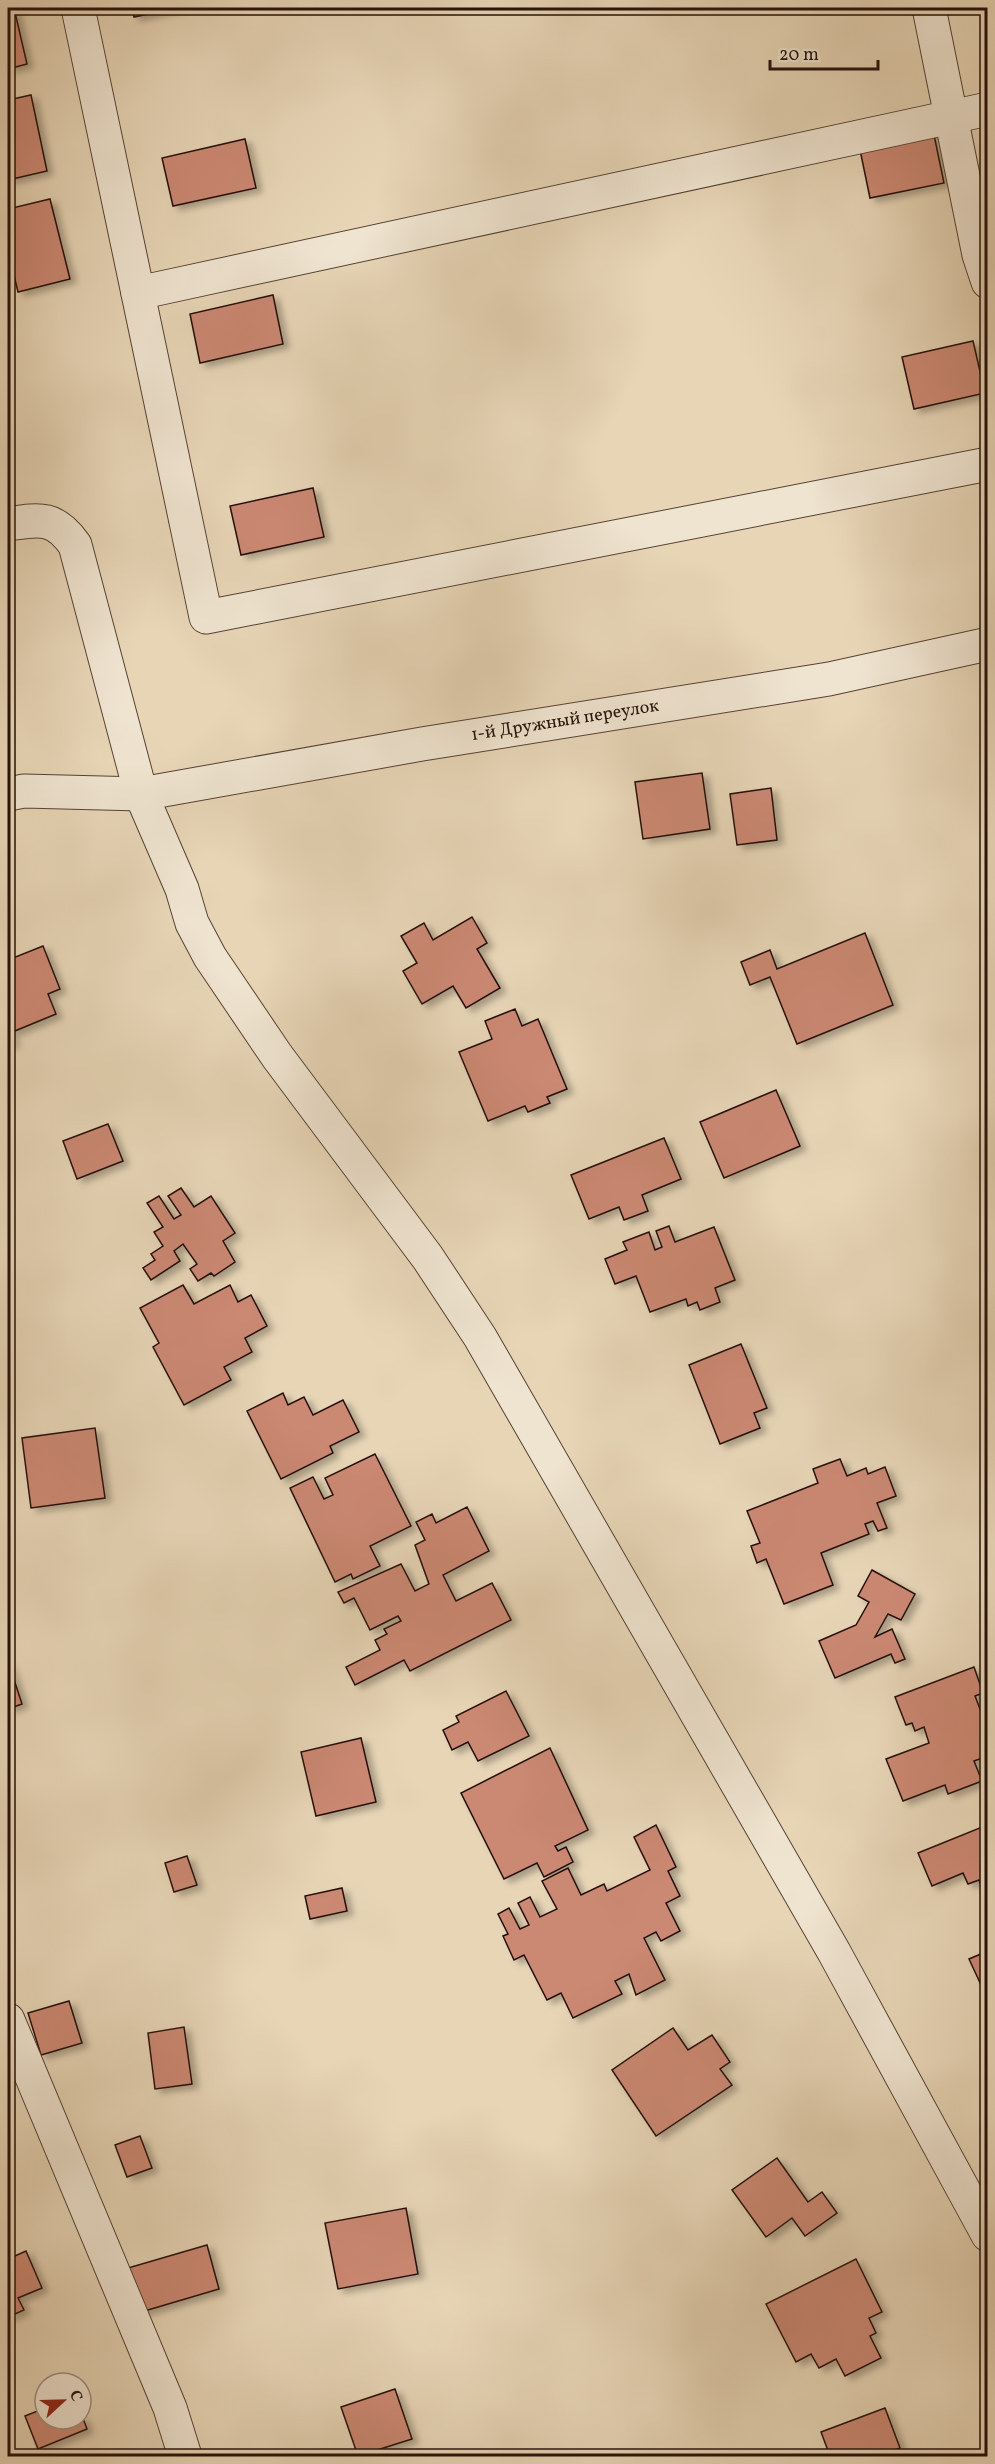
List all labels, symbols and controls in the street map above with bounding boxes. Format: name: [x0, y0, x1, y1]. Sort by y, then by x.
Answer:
scale bar: [770, 33, 878, 71]
text: 20 m: [779, 43, 819, 68]
street label: 1-й Дружный переулок: [469, 694, 661, 748]
north arrow: [33, 2371, 93, 2431]
text: С: [63, 2387, 87, 2405]

